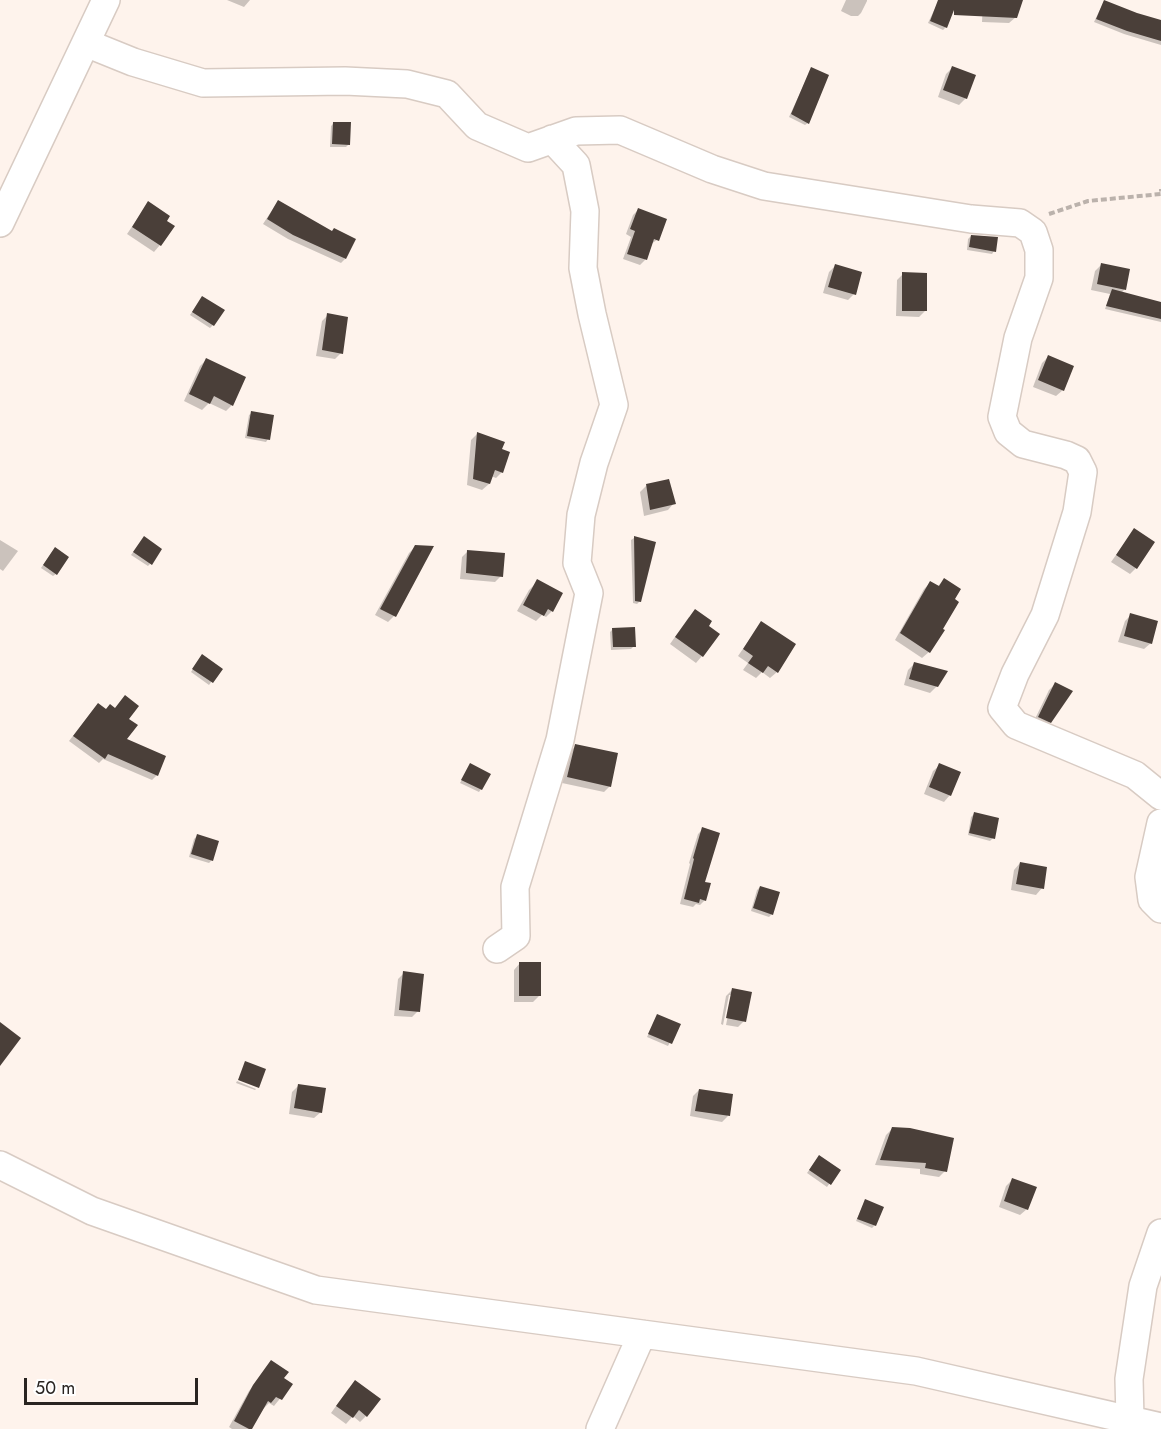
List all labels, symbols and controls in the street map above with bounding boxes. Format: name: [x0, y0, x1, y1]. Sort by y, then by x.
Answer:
scale bar: [27, 1366, 201, 1404]
text: 50 m: [35, 1375, 75, 1401]

